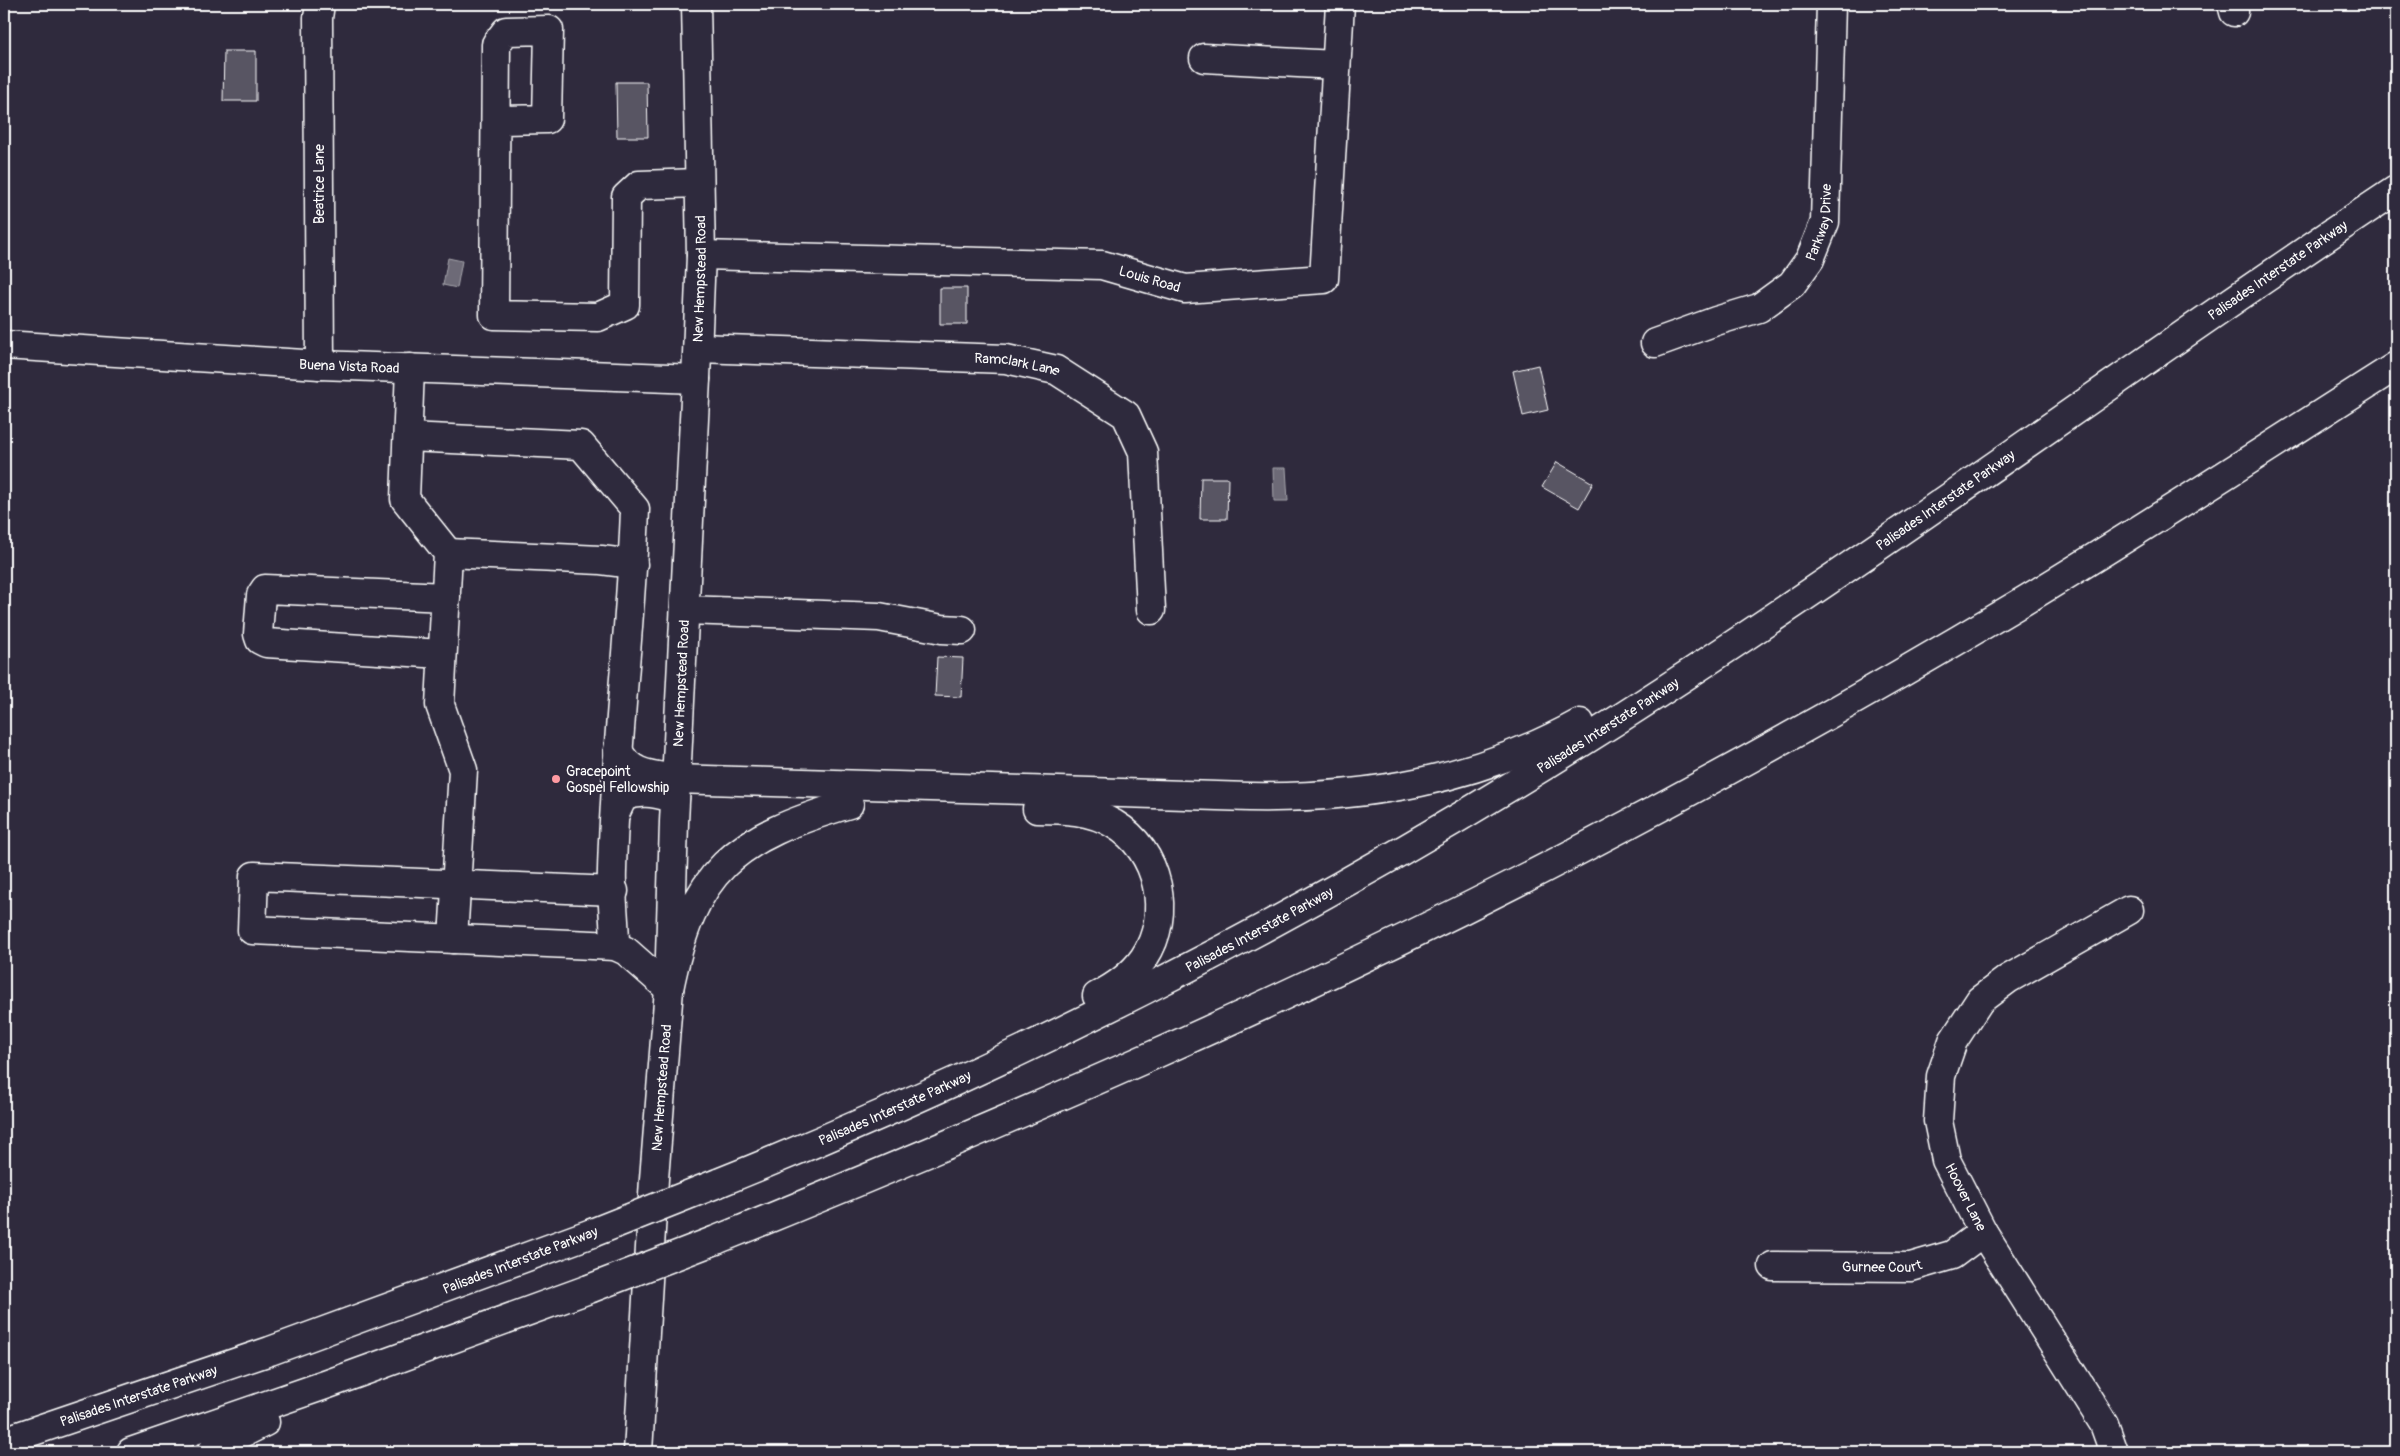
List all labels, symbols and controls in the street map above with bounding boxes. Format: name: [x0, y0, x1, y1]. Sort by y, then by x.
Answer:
street label: Beatrice Lane: [311, 144, 328, 224]
street label: Parkway Drive: [1802, 183, 1835, 263]
street label: New Hempstead Road: [689, 215, 710, 343]
street label: Palisades Interstate Parkway: [2205, 217, 2351, 324]
street label: Louis Road: [1117, 262, 1183, 296]
street label: Ramclark Lane: [974, 350, 1064, 380]
street label: Buena Vista Road: [299, 356, 400, 377]
street label: Palisades Interstate Parkway: [1873, 446, 2018, 554]
street label: New Hempstead Road: [670, 619, 693, 747]
street label: Palisades Interstate Parkway: [1534, 674, 1682, 777]
place label: Gracepoint Gospel Fellowship: [566, 763, 670, 796]
marker: Gracepoint Gospel Fellowship: [550, 773, 562, 785]
street label: Palisades Interstate Parkway: [1183, 883, 1336, 976]
street label: New Hempstead Road: [648, 1024, 675, 1152]
street label: Palisades Interstate Parkway: [816, 1067, 974, 1149]
street label: Hoover Lane: [1941, 1160, 1990, 1234]
street label: Palisades Interstate Parkway: [440, 1223, 600, 1298]
street label: Gurnee Court: [1842, 1256, 1924, 1276]
street label: Palisades Interstate Parkway: [58, 1361, 220, 1430]

